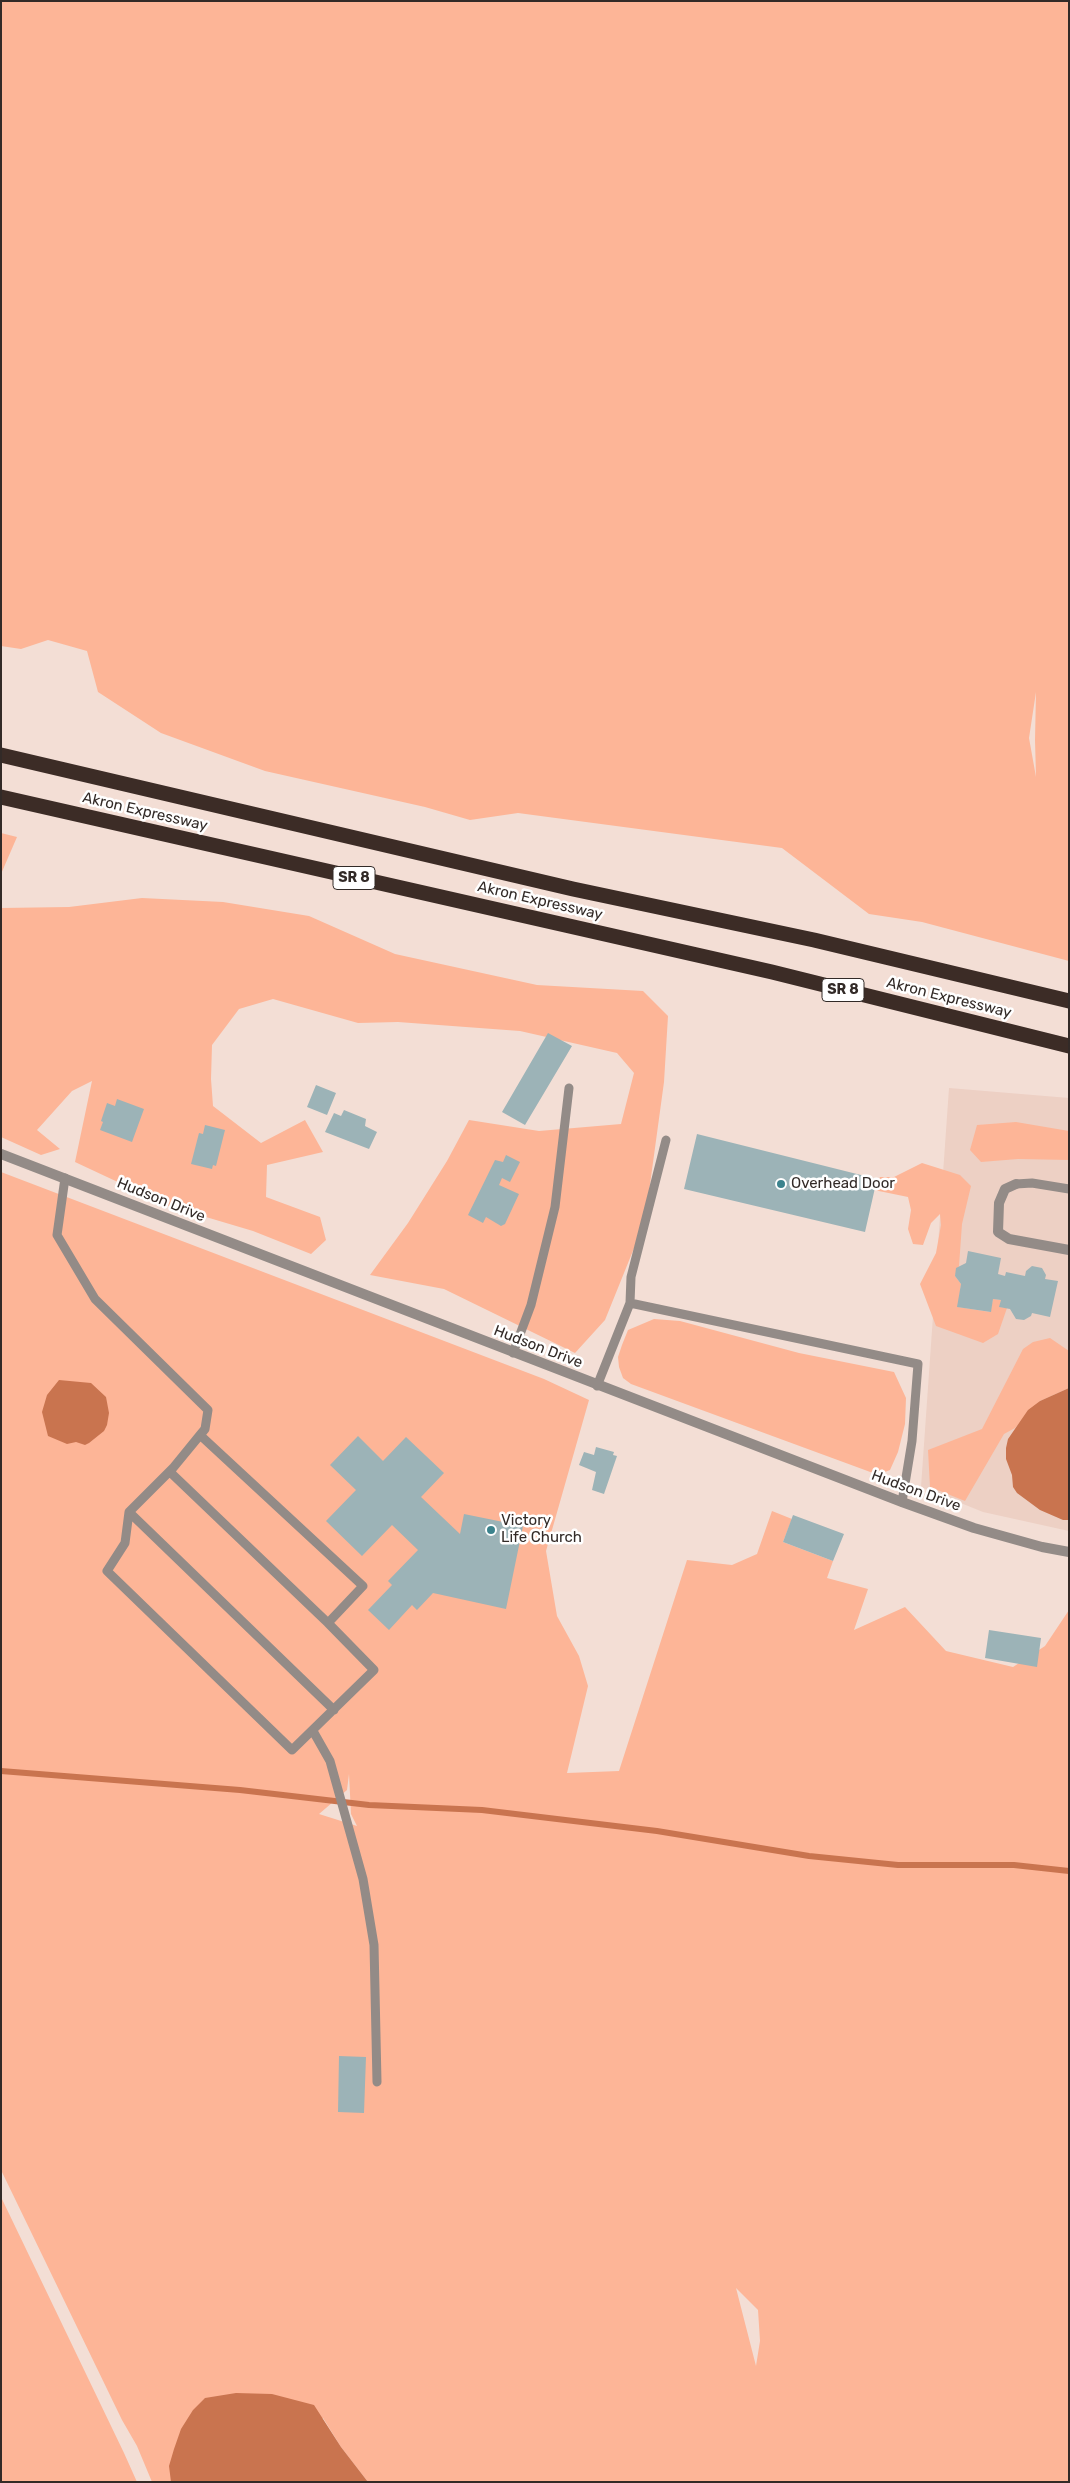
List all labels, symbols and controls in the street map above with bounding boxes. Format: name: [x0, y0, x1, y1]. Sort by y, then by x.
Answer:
street label: Akron Expressway: [81, 789, 209, 835]
road number: SR 8: [333, 866, 375, 890]
street label: Akron Expressway: [476, 878, 604, 924]
street label: Akron Expressway: [885, 974, 1013, 1022]
road number: SR 8: [822, 978, 864, 1002]
street label: Hudson Drive: [114, 1174, 208, 1226]
place label: Overhead Door: [791, 1175, 895, 1193]
marker: Overhead Door: [775, 1178, 787, 1190]
street label: Hudson Drive: [491, 1322, 585, 1372]
street label: Hudson Drive: [869, 1467, 963, 1515]
place label: Victory Life Church: [501, 1512, 582, 1547]
marker: Victory Life Church: [485, 1524, 497, 1536]

